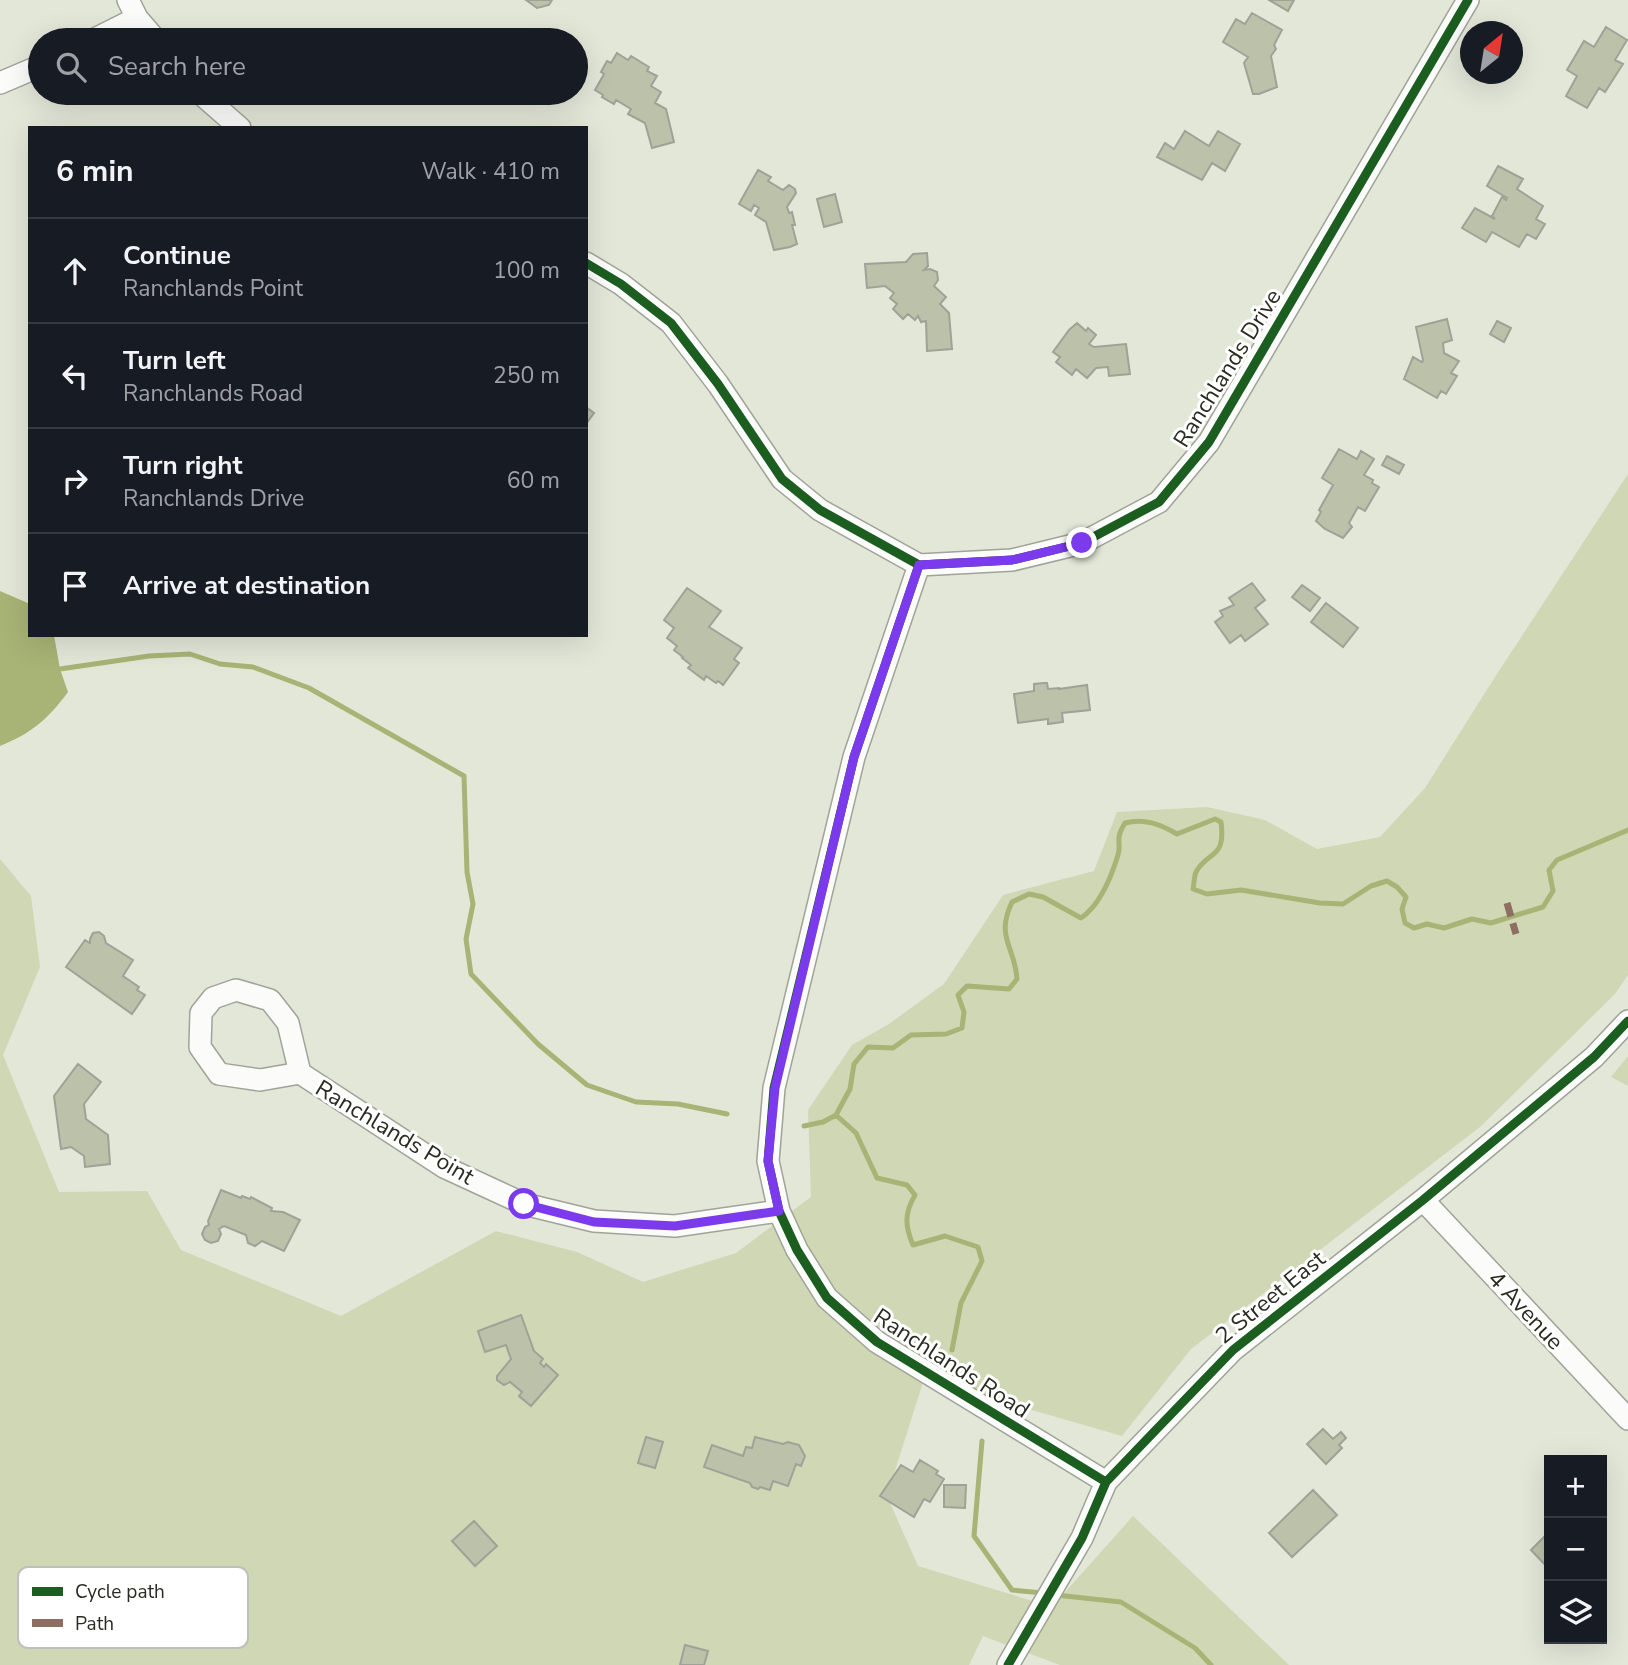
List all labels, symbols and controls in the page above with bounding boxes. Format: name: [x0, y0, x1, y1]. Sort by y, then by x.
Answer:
north arrow: [1460, 21, 1523, 84]
search box: [28, 28, 588, 105]
icon: search: [52, 48, 90, 86]
text: Search here: [108, 49, 246, 84]
text: 6 min: [56, 151, 134, 192]
text: Walk · 410 m: [421, 156, 560, 187]
text: Continue: [123, 238, 231, 273]
icon: ahead: [56, 252, 94, 290]
text: 100 m: [493, 255, 560, 286]
text: Ranchlands Point: [123, 273, 303, 304]
street label: Ranchlands Drive: [1166, 283, 1289, 453]
text: Turn left: [123, 343, 226, 378]
icon: left: [56, 357, 94, 395]
text: 250 m: [493, 360, 560, 391]
text: Ranchlands Road: [123, 378, 303, 409]
text: Turn right: [123, 448, 242, 483]
icon: right: [56, 462, 94, 500]
text: 60 m: [507, 465, 560, 496]
text: Ranchlands Drive: [123, 483, 304, 514]
route end: [1066, 527, 1097, 558]
icon: arrive: [56, 567, 94, 605]
text: Arrive at destination: [123, 568, 370, 603]
street label: Ranchlands Point: [310, 1073, 481, 1193]
route start: [508, 1188, 539, 1219]
street label: 2 Street East: [1209, 1243, 1332, 1351]
street label: 4 Avenue: [1481, 1264, 1570, 1357]
street label: Ranchlands Road: [868, 1301, 1036, 1426]
map controls: [1544, 1455, 1607, 1644]
button: +: [1544, 1455, 1607, 1518]
button: −: [1544, 1518, 1607, 1581]
legend: [18, 1567, 248, 1648]
text: Cycle path: [75, 1579, 165, 1605]
button: layers: [1544, 1581, 1607, 1644]
text: Path: [75, 1611, 114, 1637]

